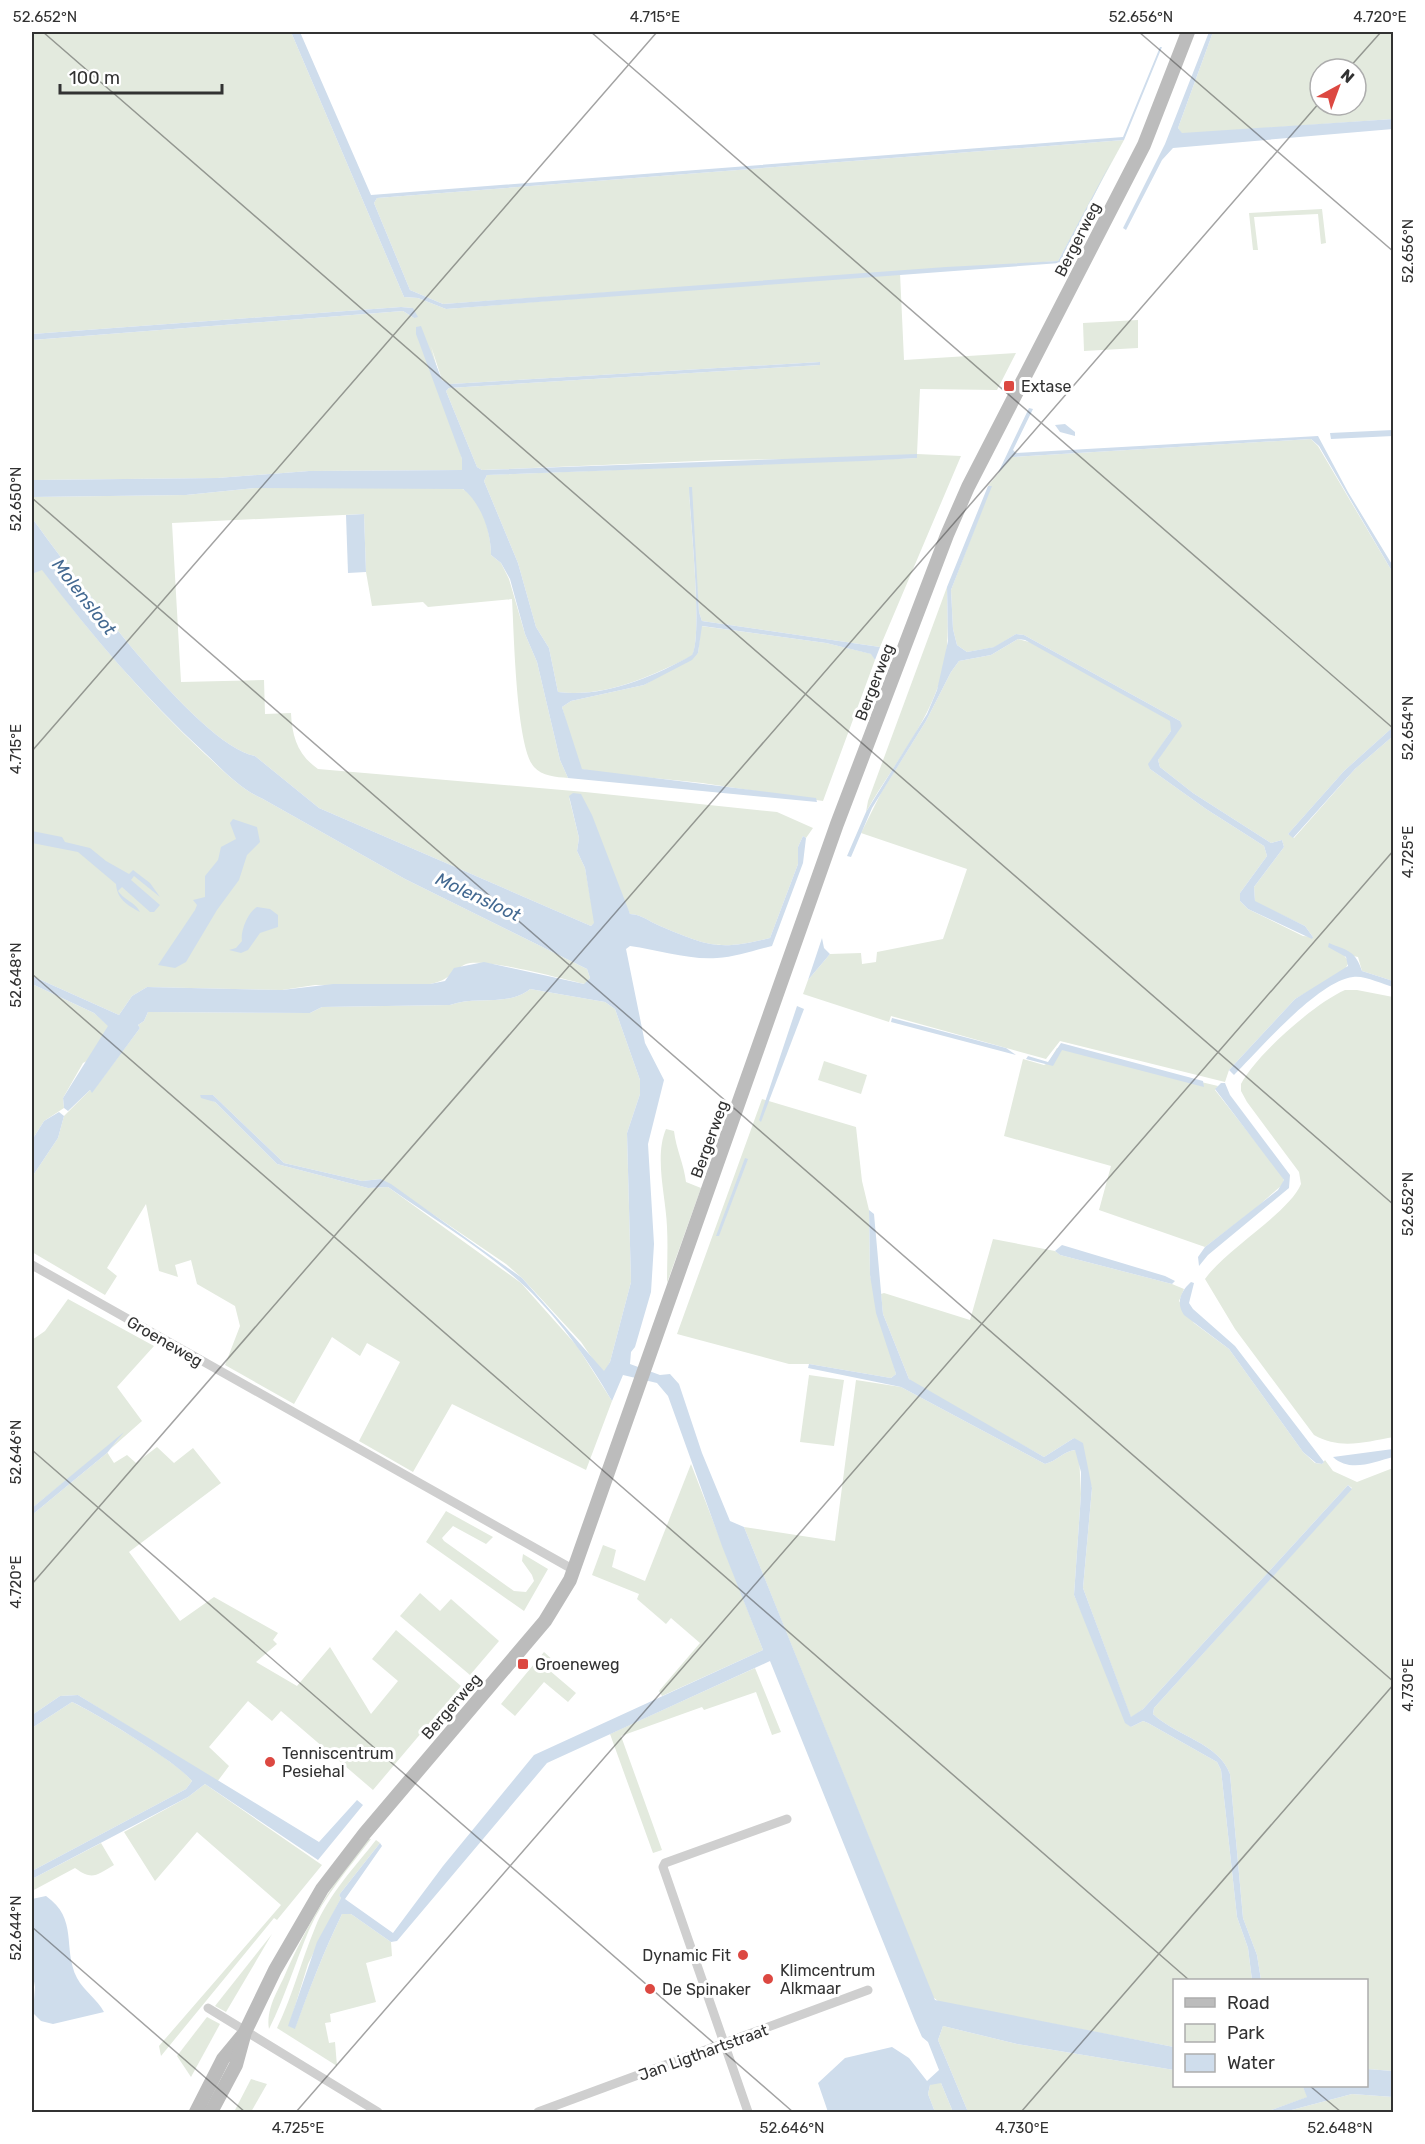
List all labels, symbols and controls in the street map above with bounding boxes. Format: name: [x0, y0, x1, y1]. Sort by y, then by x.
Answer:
text: 52.652°N: [13, 8, 77, 26]
text: 4.715°E: [630, 8, 680, 26]
text: 52.656°N: [1109, 8, 1173, 26]
text: 4.720°E: [1353, 8, 1407, 26]
scale bar: [60, 57, 222, 95]
north arrow: [1308, 57, 1368, 117]
text: N: [1337, 65, 1358, 87]
text: 100 m: [69, 67, 120, 89]
street label: Bergerweg: [1051, 199, 1104, 280]
text: 52.656°N: [1399, 219, 1417, 283]
place label: Extase: [1021, 377, 1072, 396]
marker: Extase: [1002, 379, 1016, 393]
text: 52.650°N: [7, 466, 25, 532]
water label: Molensloot: [47, 554, 121, 640]
street label: Bergerweg: [851, 641, 898, 724]
text: 52.654°N: [1399, 696, 1417, 760]
text: 4.715°E: [7, 724, 25, 774]
text: 4.725°E: [1399, 826, 1417, 878]
water label: Molensloot: [432, 868, 525, 927]
text: 52.648°N: [7, 942, 25, 1008]
street label: Bergerweg: [687, 1098, 732, 1181]
text: 52.652°N: [1399, 1172, 1417, 1236]
street label: Groeneweg: [123, 1312, 206, 1371]
text: 52.646°N: [7, 1420, 25, 1484]
text: 4.720°E: [7, 1555, 25, 1609]
place label: Groeneweg: [535, 1655, 620, 1674]
marker: Groeneweg: [516, 1657, 530, 1671]
text: 4.730°E: [1399, 1658, 1417, 1712]
street label: Bergerweg: [418, 1669, 485, 1743]
place label: Tenniscentrum Pesiehal: [282, 1744, 394, 1781]
marker: Tenniscentrum Pesiehal: [263, 1755, 277, 1769]
text: 52.644°N: [7, 1895, 25, 1961]
place label: Dynamic Fit: [642, 1946, 731, 1965]
marker: Dynamic Fit: [736, 1948, 750, 1962]
place label: Klimcentrum Alkmaar: [780, 1961, 875, 1998]
marker: Klimcentrum Alkmaar: [761, 1972, 775, 1986]
legend: [1173, 1979, 1368, 2087]
place label: De Spinaker: [662, 1980, 751, 1999]
marker: De Spinaker: [643, 1982, 657, 1996]
text: Road: [1227, 1992, 1270, 2014]
street label: Jan Ligthartstraat: [636, 2020, 770, 2085]
text: Park: [1227, 2022, 1265, 2044]
text: Water: [1227, 2052, 1275, 2074]
text: 4.725°E: [272, 2119, 324, 2137]
text: 52.646°N: [760, 2119, 824, 2137]
text: 4.730°E: [995, 2119, 1049, 2137]
text: 52.648°N: [1307, 2119, 1373, 2137]

